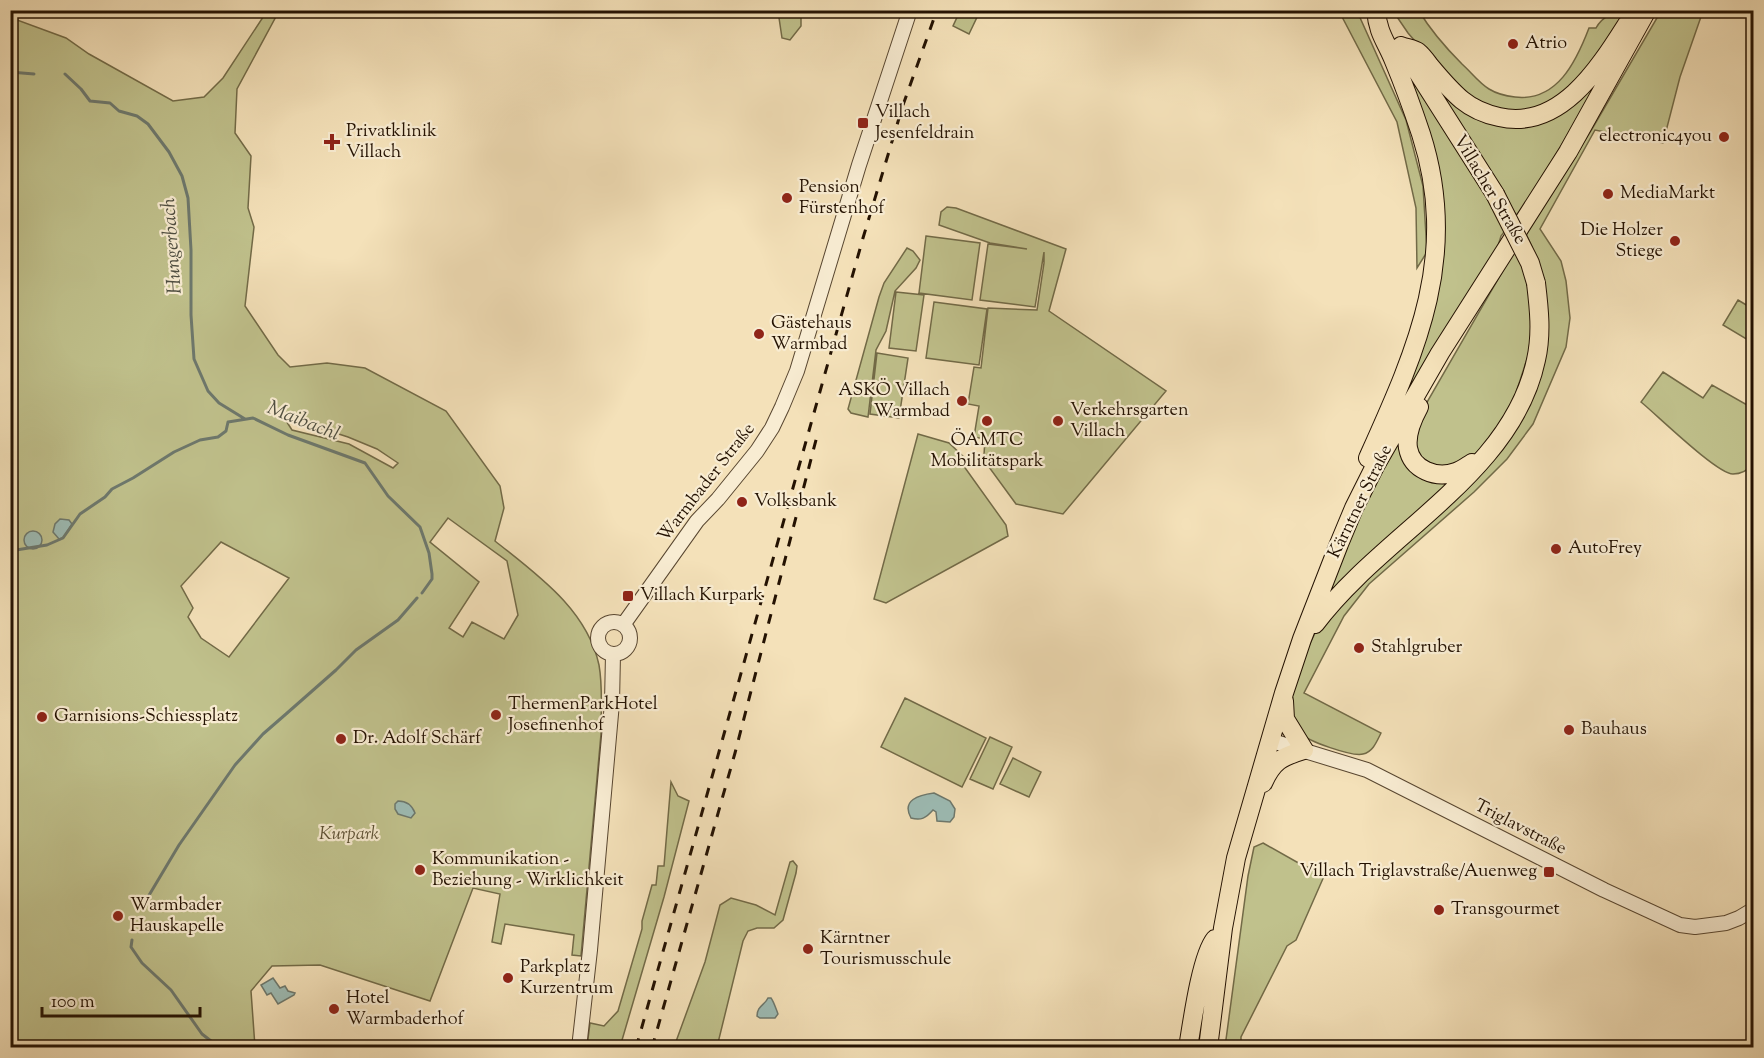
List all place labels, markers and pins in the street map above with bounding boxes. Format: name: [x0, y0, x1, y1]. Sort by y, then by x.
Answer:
place label: Atrio: [1525, 31, 1567, 57]
marker: Atrio: [1506, 37, 1520, 51]
place label: Villach Jesenfeldrain: [874, 100, 975, 147]
marker: Villach Jesenfeldrain: [856, 116, 870, 130]
place label: Privatklinik Villach: [346, 119, 437, 166]
place label: electronic4you: [1599, 124, 1712, 150]
marker: electronic4you: [1717, 130, 1731, 144]
marker: Privatklinik Villach: [323, 133, 341, 151]
place label: Pension Fürstenhof: [799, 175, 885, 222]
place label: MediaMarkt: [1620, 181, 1715, 207]
marker: MediaMarkt: [1601, 187, 1615, 201]
marker: Pension Fürstenhof: [780, 191, 794, 205]
place label: Die Holzer Stiege: [1581, 218, 1663, 265]
marker: Die Holzer Stiege: [1668, 234, 1682, 248]
place label: Gästehaus Warmbad: [771, 311, 852, 358]
marker: Gästehaus Warmbad: [752, 327, 766, 341]
place label: ASKÖ Villach Warmbad: [838, 378, 950, 425]
marker: ASKÖ Villach Warmbad: [955, 394, 969, 408]
place label: Verkehrsgarten Villach: [1070, 398, 1189, 445]
marker: ÖAMTC Mobilitätspark: [980, 414, 994, 428]
marker: Verkehrsgarten Villach: [1051, 414, 1065, 428]
place label: ÖAMTC Mobilitätspark: [931, 428, 1044, 475]
place label: Volksbank: [754, 489, 837, 515]
marker: Volksbank: [735, 495, 749, 509]
place label: AutoFrey: [1568, 536, 1642, 562]
marker: AutoFrey: [1549, 542, 1563, 556]
place label: Villach Kurpark: [640, 583, 763, 609]
marker: Villach Kurpark: [621, 589, 635, 603]
place label: Stahlgruber: [1371, 635, 1463, 661]
marker: Stahlgruber: [1352, 641, 1366, 655]
place label: ThermenParkHotel Josefinenhof: [507, 692, 658, 739]
place label: Garnisions-Schiessplatz: [54, 704, 238, 730]
marker: ThermenParkHotel Josefinenhof: [489, 708, 503, 722]
marker: Garnisions-Schiessplatz: [35, 710, 49, 724]
place label: Bauhaus: [1581, 717, 1647, 743]
marker: Bauhaus: [1562, 723, 1576, 737]
place label: Dr. Adolf Schärf: [353, 726, 482, 752]
marker: Dr. Adolf Schärf: [334, 732, 348, 746]
place label: Kommunikation - Beziehung - Wirklichkeit: [432, 847, 624, 894]
place label: Villach Triglavstraße/Auenweg: [1300, 859, 1537, 885]
marker: Kommunikation - Beziehung - Wirklichkeit: [413, 863, 427, 877]
marker: Villach Triglavstraße/Auenweg: [1542, 865, 1556, 879]
place label: Warmbader Hauskapelle: [130, 893, 224, 940]
place label: Transgourmet: [1451, 897, 1560, 923]
marker: Transgourmet: [1432, 903, 1446, 917]
marker: Warmbader Hauskapelle: [111, 909, 125, 923]
place label: Kärntner Tourismusschule: [820, 926, 951, 973]
marker: Kärntner Tourismusschule: [801, 942, 815, 956]
place label: Parkplatz Kurzentrum: [520, 955, 613, 1002]
marker: Parkplatz Kurzentrum: [501, 971, 515, 985]
place label: Hotel Warmbaderhof: [346, 986, 465, 1033]
marker: Hotel Warmbaderhof: [327, 1002, 341, 1016]

